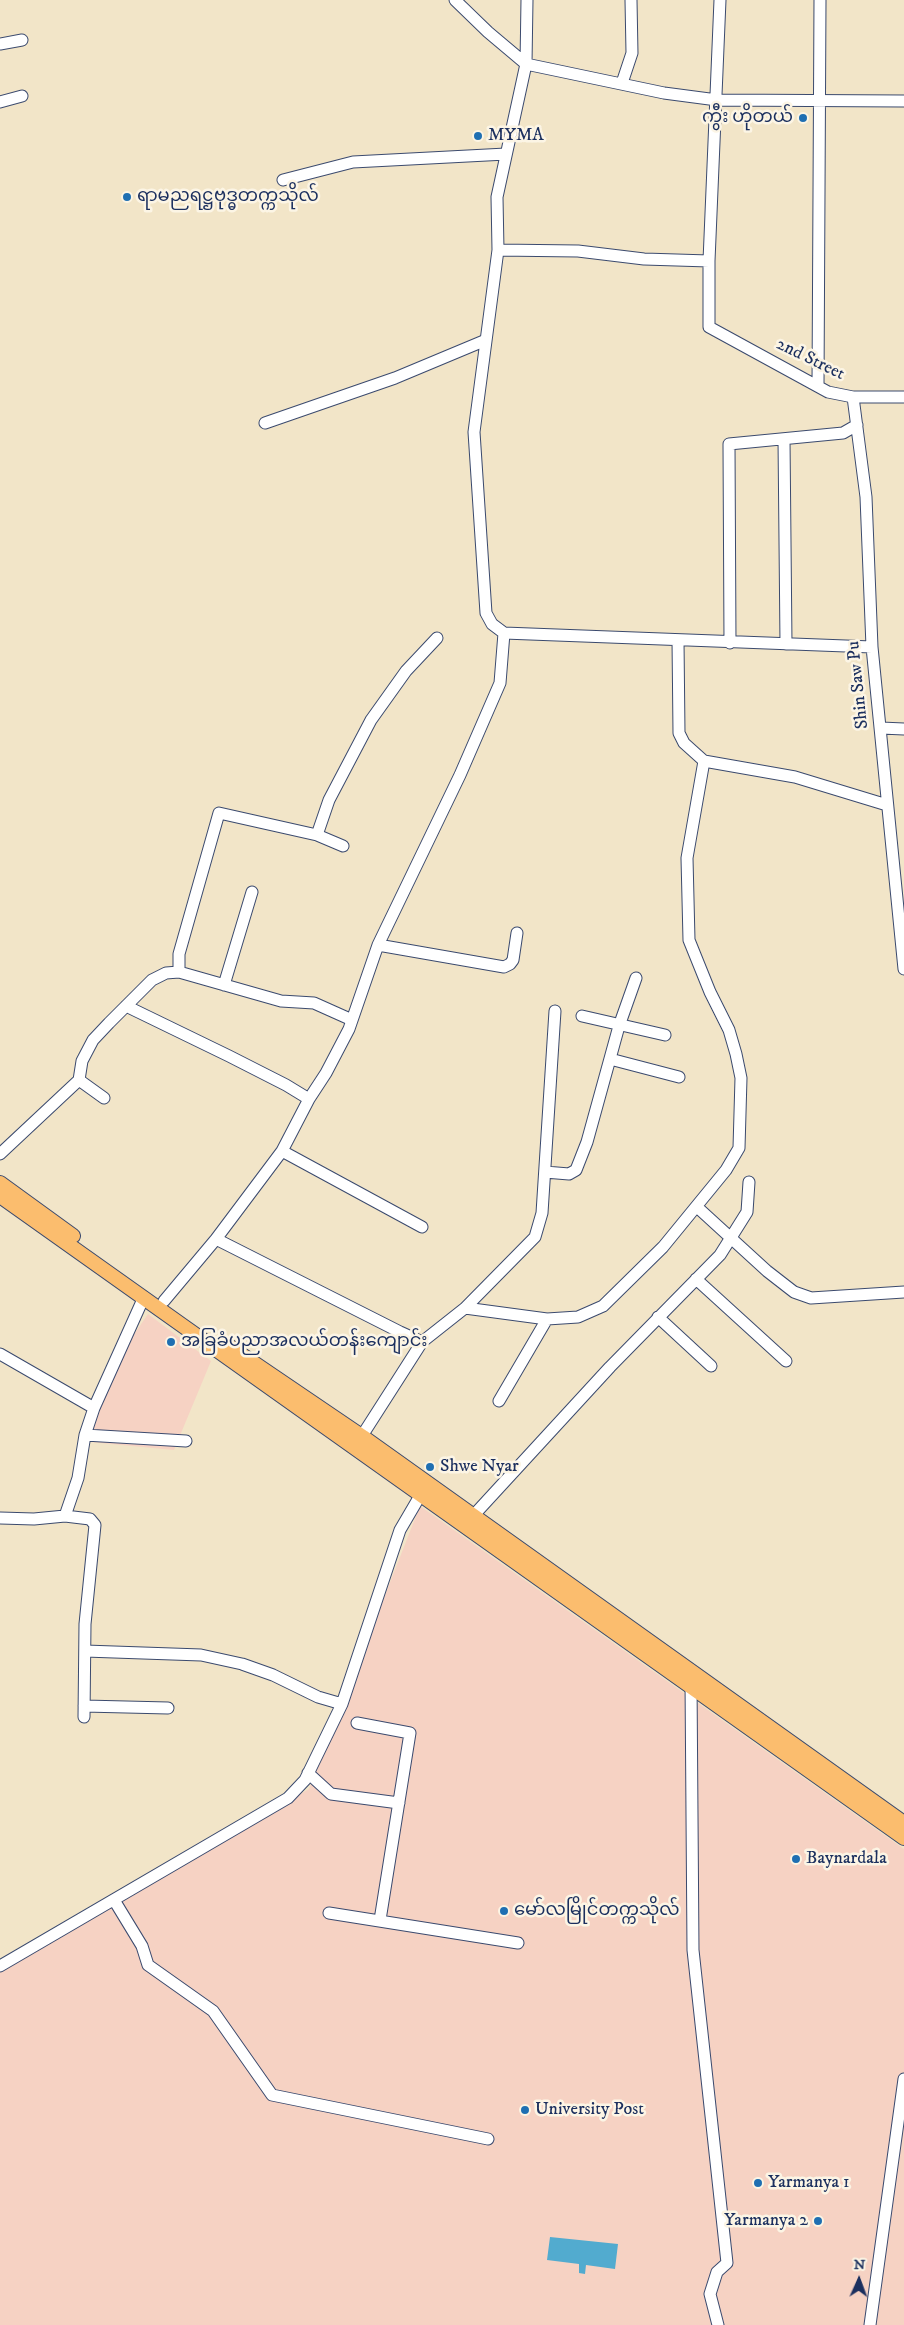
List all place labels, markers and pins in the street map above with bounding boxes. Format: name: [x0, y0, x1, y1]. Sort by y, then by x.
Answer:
place label: ကွီး ဟိုတယ်: [702, 107, 793, 129]
marker: ကွီး ဟိုတယ်: [797, 112, 809, 124]
place label: MYMA: [488, 125, 544, 147]
marker: MYMA: [472, 130, 484, 142]
place label: ရာမညရဋ္ဌဗုဒ္ဓတက္ကသိုလ်: [137, 186, 319, 208]
marker: ရာမညရဋ္ဌဗုဒ္ဓတက္ကသိုလ်: [121, 191, 133, 203]
place label: အခြခံပညာအလယ်တန်းကျောင်း: [181, 1331, 428, 1353]
marker: အခြခံပညာအလယ်တန်းကျောင်း: [165, 1336, 177, 1348]
place label: Shwe Nyar: [440, 1456, 519, 1478]
marker: Shwe Nyar: [424, 1461, 436, 1473]
place label: Baynardala: [806, 1848, 887, 1870]
marker: Baynardala: [790, 1853, 802, 1865]
place label: မော်လမြိုင်တက္ကသိုလ်: [514, 1900, 679, 1922]
marker: မော်လမြိုင်တက္ကသိုလ်: [498, 1905, 510, 1917]
place label: University Post: [535, 2099, 644, 2121]
marker: University Post: [519, 2104, 531, 2116]
place label: Yarmanya 1: [768, 2172, 850, 2194]
marker: Yarmanya 1: [752, 2177, 764, 2189]
place label: Yarmanya 2: [724, 2210, 808, 2232]
marker: Yarmanya 2: [812, 2215, 824, 2227]

